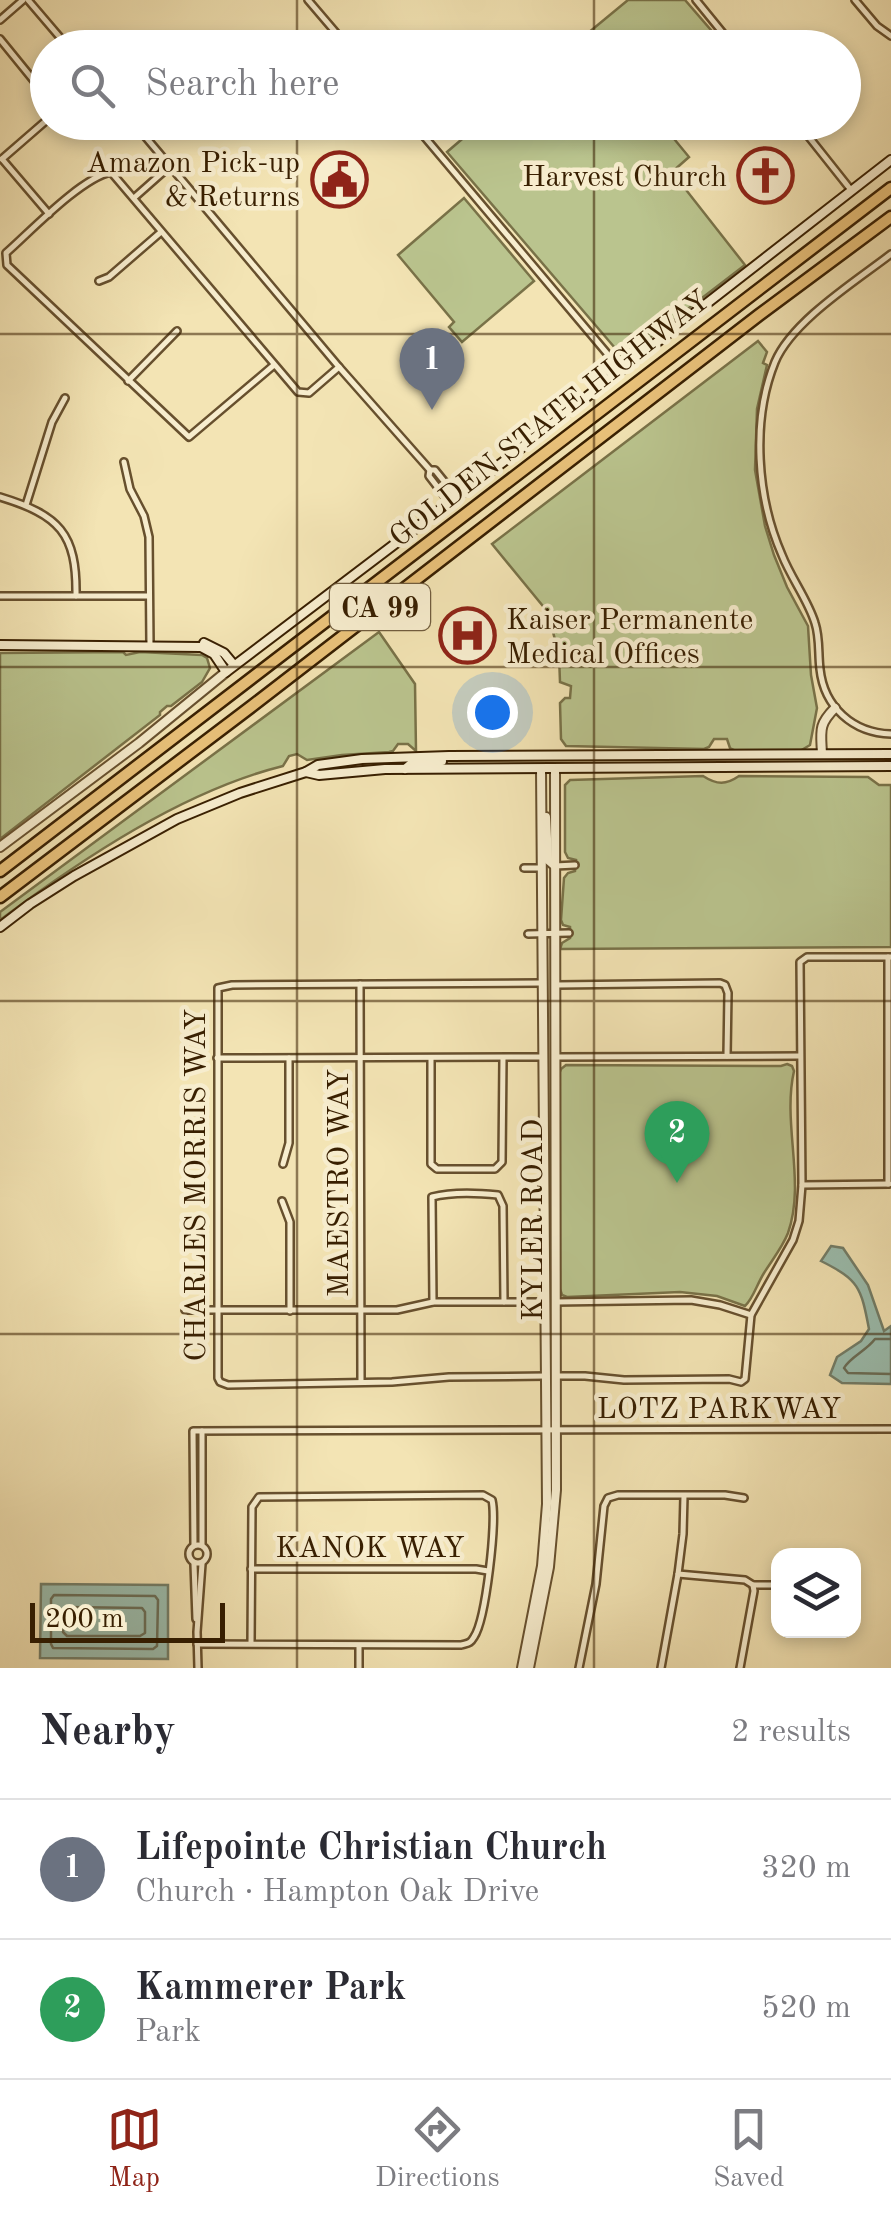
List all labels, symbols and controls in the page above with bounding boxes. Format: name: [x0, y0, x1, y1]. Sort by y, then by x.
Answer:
search box: [30, 30, 861, 140]
icon: search: [65, 58, 120, 113]
text: Search here: [145, 66, 340, 104]
church icon: Harvest Church: [736, 146, 796, 206]
place label: Amazon Pick-up & Returns: [86, 149, 300, 213]
public building icon: Amazon Pick-up & Returns: [309, 149, 369, 209]
place label: Harvest Church: [522, 163, 727, 193]
street label: GOLDEN STATE HIGHWAY: [385, 286, 716, 553]
pin: 1: [400, 328, 464, 410]
road number: CA 99: [330, 584, 430, 630]
hospital icon: Kaiser Permanente Medical Offices: [437, 606, 497, 666]
place label: Kaiser Permanente Medical Offices: [506, 606, 753, 670]
your location: [467, 687, 518, 738]
street label: CHARLES MORRIS WAY: [182, 1008, 212, 1361]
street label: MAESTRO WAY: [325, 1069, 355, 1297]
pin: 2: [644, 1100, 710, 1183]
street label: KYLER ROAD: [519, 1119, 549, 1321]
street label: LOTZ PARKWAY: [597, 1395, 841, 1425]
street label: KANOK WAY: [275, 1534, 465, 1564]
map controls: [771, 1548, 861, 1638]
button: layers: [771, 1548, 861, 1638]
scale bar: [30, 1598, 225, 1642]
text: 200 m: [45, 1606, 124, 1634]
text: Nearby: [40, 1712, 176, 1754]
text: 2 results: [731, 1717, 851, 1749]
text: Lifepointe Christian Church: [135, 1830, 607, 1868]
text: 1: [63, 1853, 82, 1885]
text: 320 m: [761, 1853, 851, 1885]
text: Church · Hampton Oak Drive: [135, 1877, 539, 1909]
text: Kammerer Park: [135, 1970, 406, 2008]
text: 2: [63, 1993, 82, 2025]
text: 520 m: [761, 1993, 851, 2025]
text: Park: [135, 2017, 201, 2049]
tab: Map: [107, 2102, 162, 2197]
tab: Directions: [375, 2102, 500, 2197]
tab: Saved: [713, 2102, 784, 2197]

